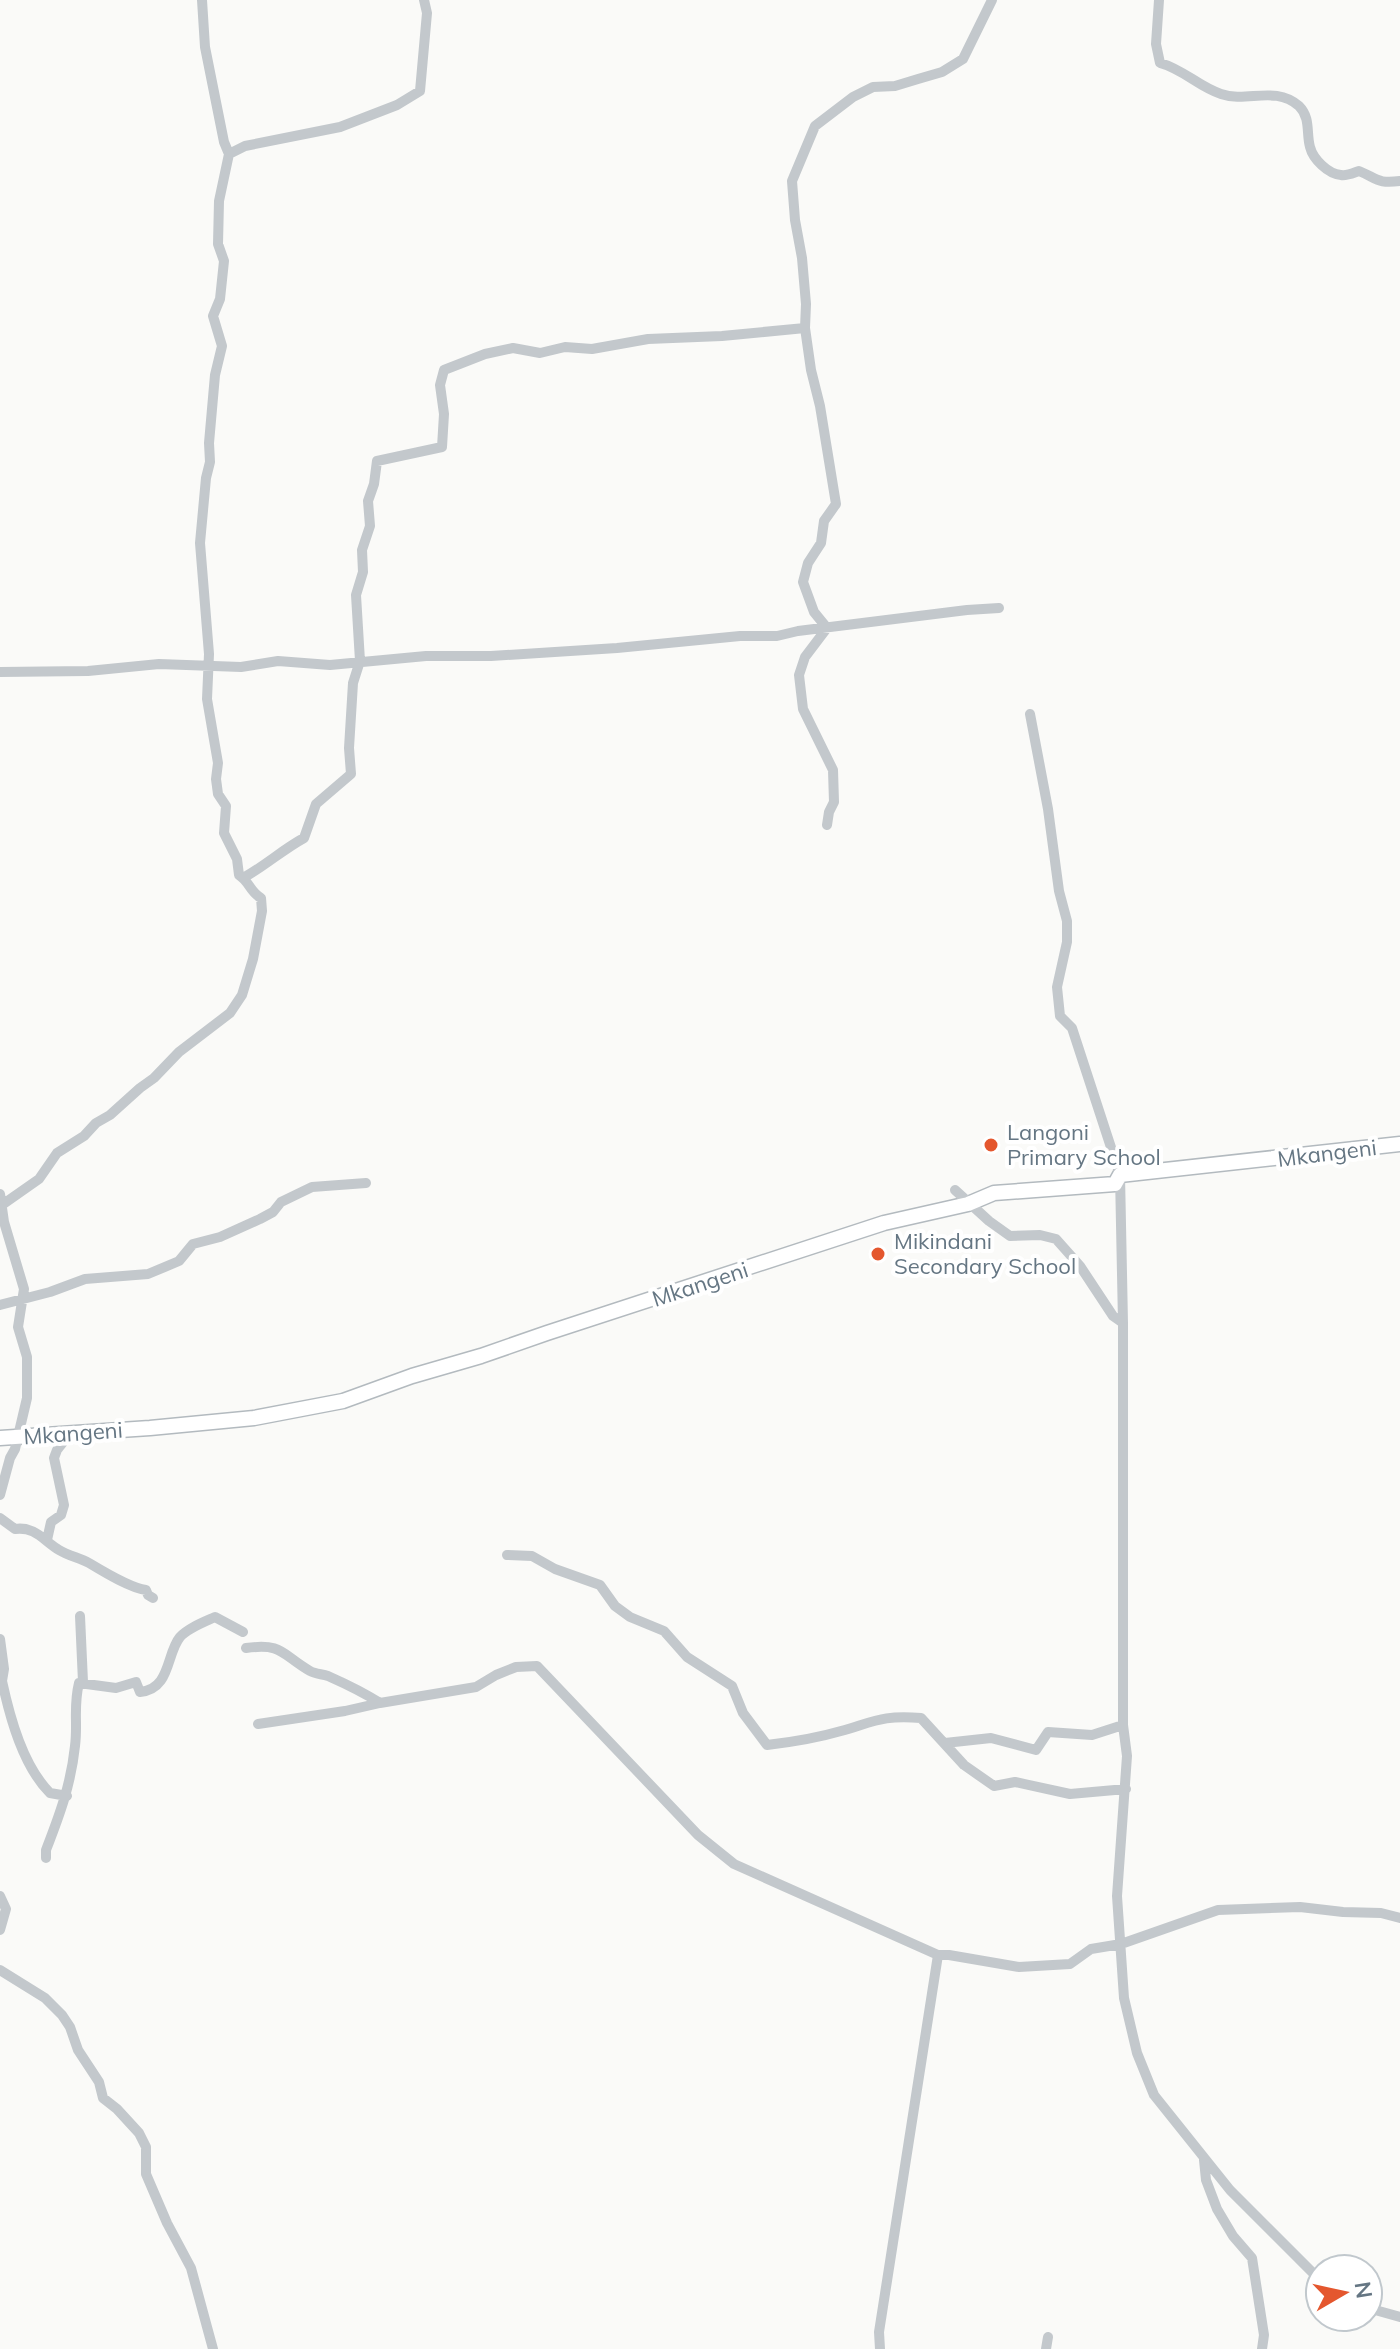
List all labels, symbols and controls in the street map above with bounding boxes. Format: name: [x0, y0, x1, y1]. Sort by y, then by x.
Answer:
place label: Langoni Primary School: [1007, 1118, 1161, 1171]
street label: Mkangeni: [1276, 1133, 1378, 1173]
marker: Langoni Primary School: [982, 1136, 1000, 1154]
place label: Mikindani Secondary School: [894, 1227, 1076, 1280]
marker: Mikindani Secondary School: [869, 1245, 887, 1263]
street label: Mkangeni: [648, 1255, 752, 1313]
street label: Mkangeni: [22, 1416, 124, 1450]
north arrow: [1304, 2253, 1384, 2333]
text: N: [1349, 2279, 1379, 2300]

